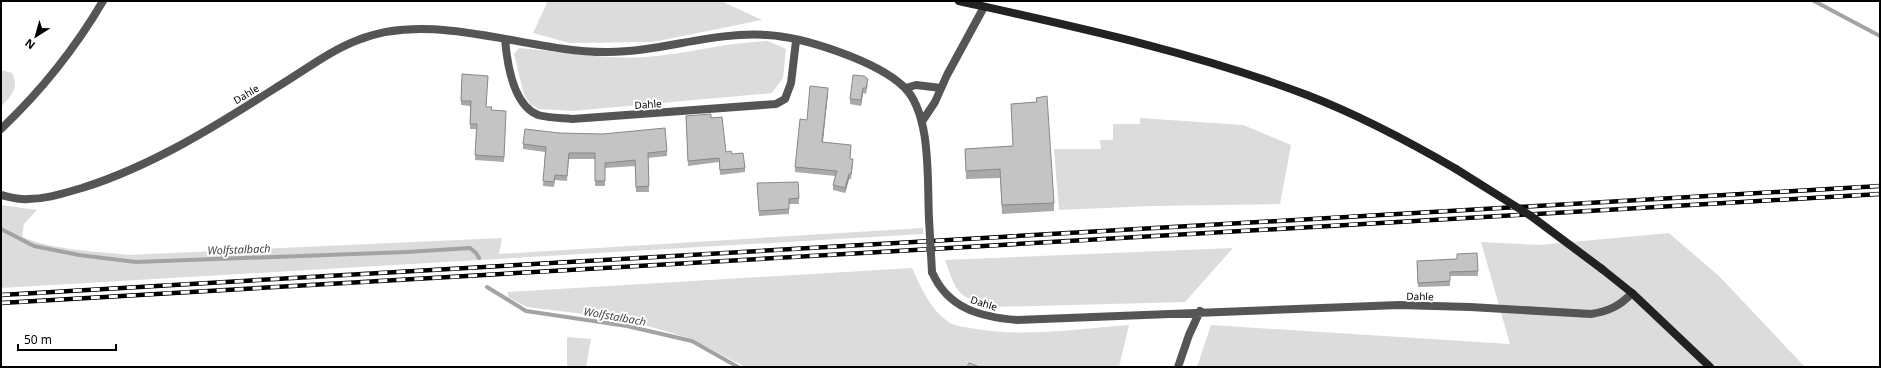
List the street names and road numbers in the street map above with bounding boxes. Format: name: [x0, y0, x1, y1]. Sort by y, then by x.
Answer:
street label: Dahle: [231, 81, 262, 107]
street label: Dahle: [634, 96, 662, 112]
street label: Dahle: [1406, 289, 1434, 303]
street label: Dahle: [969, 292, 999, 314]

